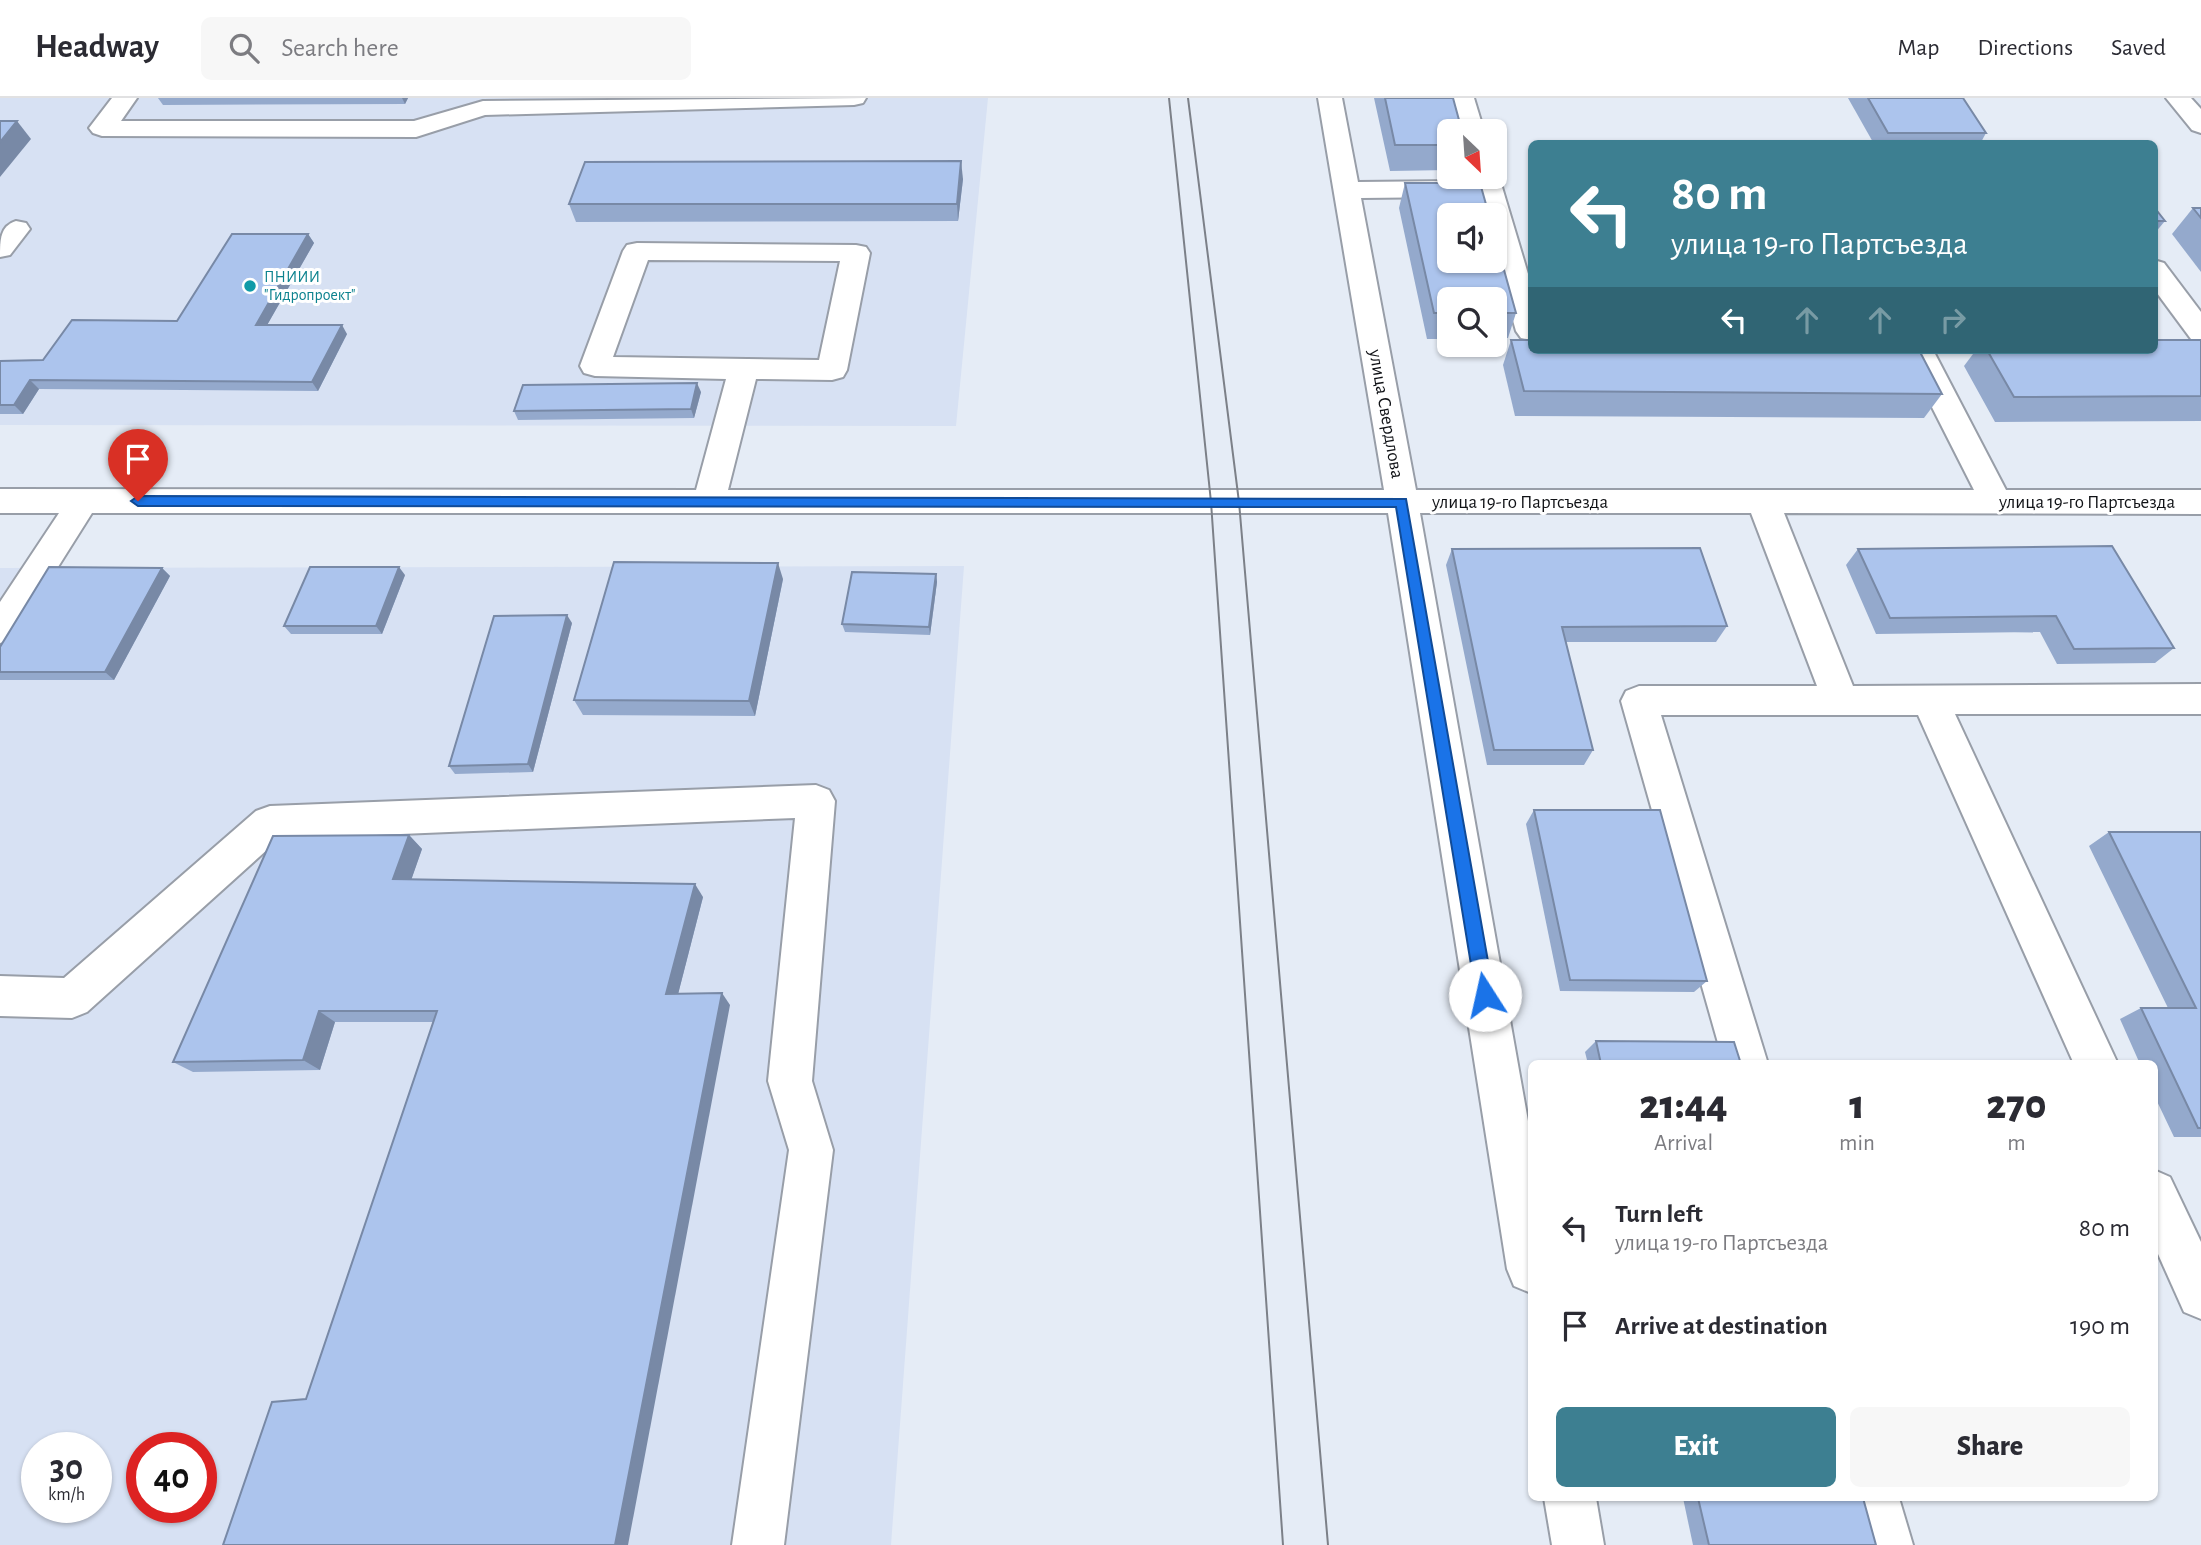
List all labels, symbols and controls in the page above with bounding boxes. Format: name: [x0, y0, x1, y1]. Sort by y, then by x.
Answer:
search box: [201, 17, 691, 80]
icon: search: [225, 29, 263, 67]
text: Headway: [35, 31, 159, 64]
text: Search here: [281, 35, 399, 61]
text: Map: [1897, 36, 1939, 60]
text: Directions: [1977, 36, 2073, 60]
text: Saved: [2111, 36, 2166, 60]
north arrow: [1437, 119, 1507, 189]
map controls: [1437, 119, 1507, 357]
icon: left: [1556, 168, 1647, 259]
text: 80 m: [1671, 170, 1768, 219]
button: sound: [1437, 203, 1507, 273]
text: улица 19-го Партсъезда: [1671, 228, 1968, 260]
place label: ПНИИИ "Гидропроект": [264, 269, 355, 303]
marker: ПНИИИ "Гидропроект": [242, 278, 258, 294]
button: search: [1437, 287, 1507, 357]
icon: left: [1715, 301, 1753, 339]
icon: ahead: [1788, 301, 1826, 339]
icon: ahead: [1861, 301, 1899, 339]
icon: right: [1934, 301, 1972, 339]
street label: улица Свердлова: [1365, 347, 1407, 480]
pin: [108, 429, 168, 501]
icon: arrive: [119, 440, 157, 478]
street label: улица 19-го Партсъезда: [1431, 493, 1608, 512]
street label: улица 19-го Партсъезда: [1998, 493, 2175, 512]
position arrow: [1448, 958, 1522, 1032]
text: 21:44: [1639, 1084, 1728, 1126]
text: 1: [1849, 1084, 1865, 1126]
text: 270: [1986, 1084, 2047, 1126]
text: Arrival: [1654, 1132, 1713, 1155]
text: min: [1839, 1132, 1875, 1155]
text: m: [2007, 1132, 2026, 1155]
text: Turn left: [1615, 1201, 1703, 1227]
icon: left: [1556, 1209, 1594, 1247]
text: 80 m: [2079, 1215, 2130, 1241]
text: улица 19-го Партсъезда: [1615, 1232, 1828, 1255]
icon: arrive: [1556, 1307, 1594, 1345]
text: Arrive at destination: [1615, 1313, 1828, 1339]
text: 190 m: [2070, 1313, 2130, 1339]
button: Exit: [1556, 1407, 1836, 1487]
button: Share: [1850, 1407, 2130, 1487]
speed limit sign: 40: [126, 1432, 217, 1523]
text: 30: [50, 1451, 83, 1486]
text: km/h: [48, 1486, 85, 1504]

